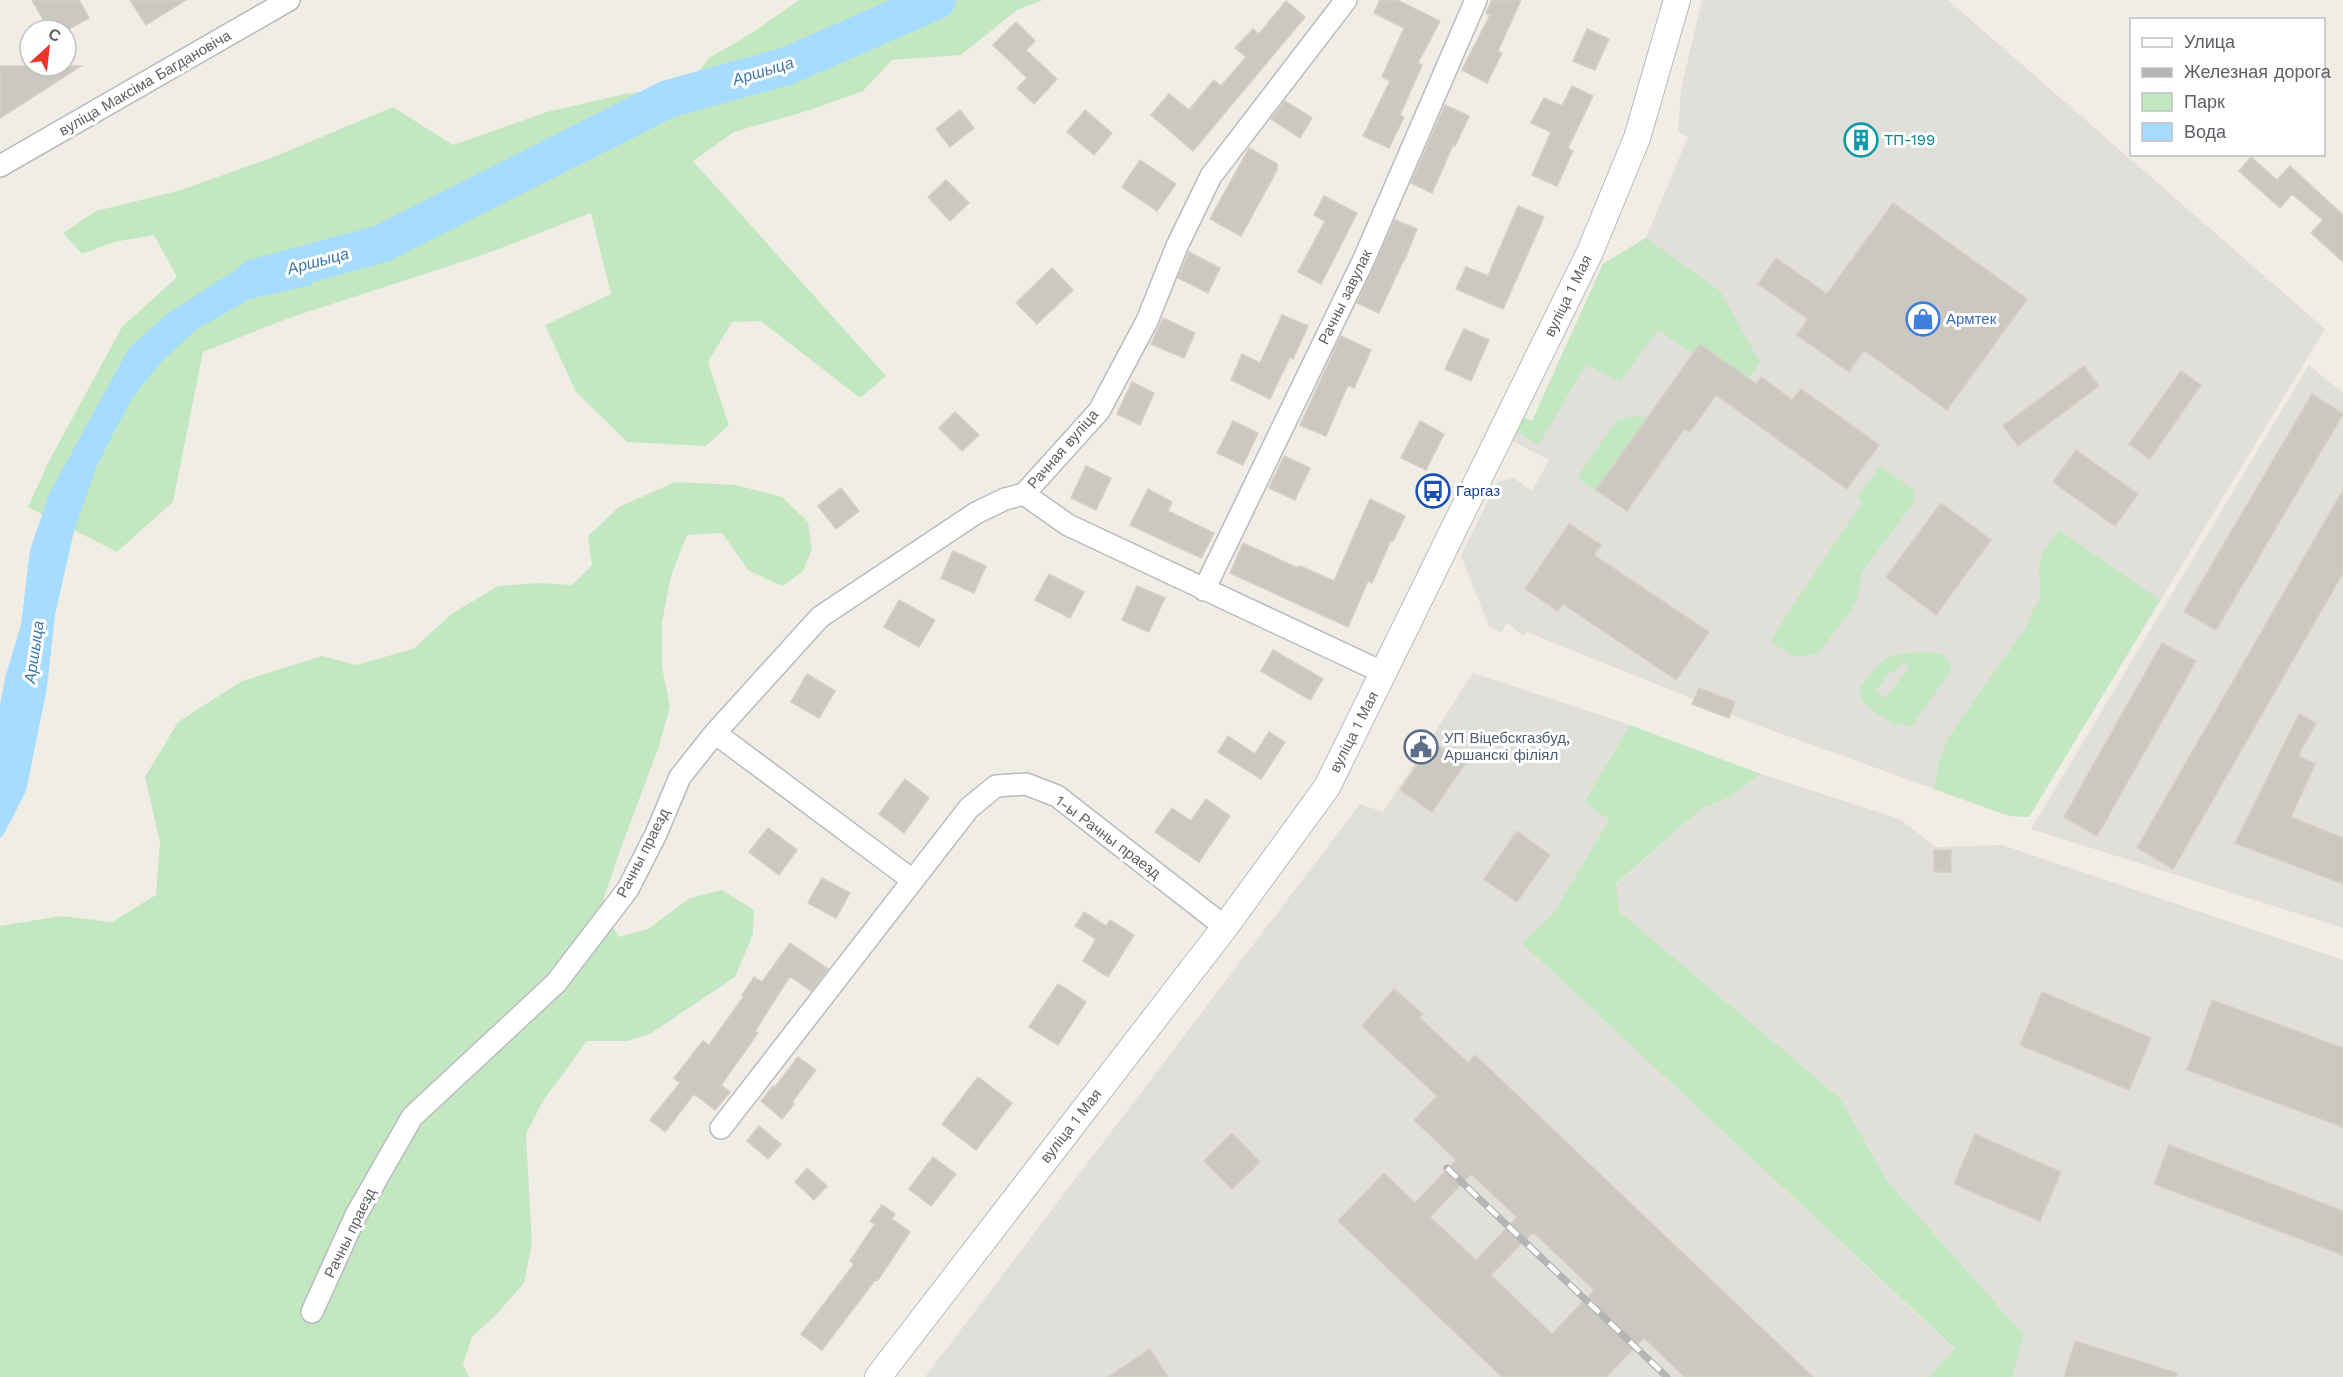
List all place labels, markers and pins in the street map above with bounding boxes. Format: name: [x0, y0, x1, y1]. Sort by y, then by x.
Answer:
building icon: ТП-199: [1843, 122, 1879, 158]
place label: ТП-199: [1884, 131, 1935, 149]
shop icon: Армтек: [1905, 301, 1941, 337]
place label: Армтек: [1946, 310, 1997, 328]
bus stop icon: Гаргаз: [1415, 473, 1451, 509]
place label: Гаргаз: [1456, 482, 1500, 500]
public building icon: УП Віцебскгазбуд, Аршанскі філіял: [1403, 729, 1439, 765]
place label: УП Віцебскгазбуд, Аршанскі філіял: [1444, 729, 1570, 764]

